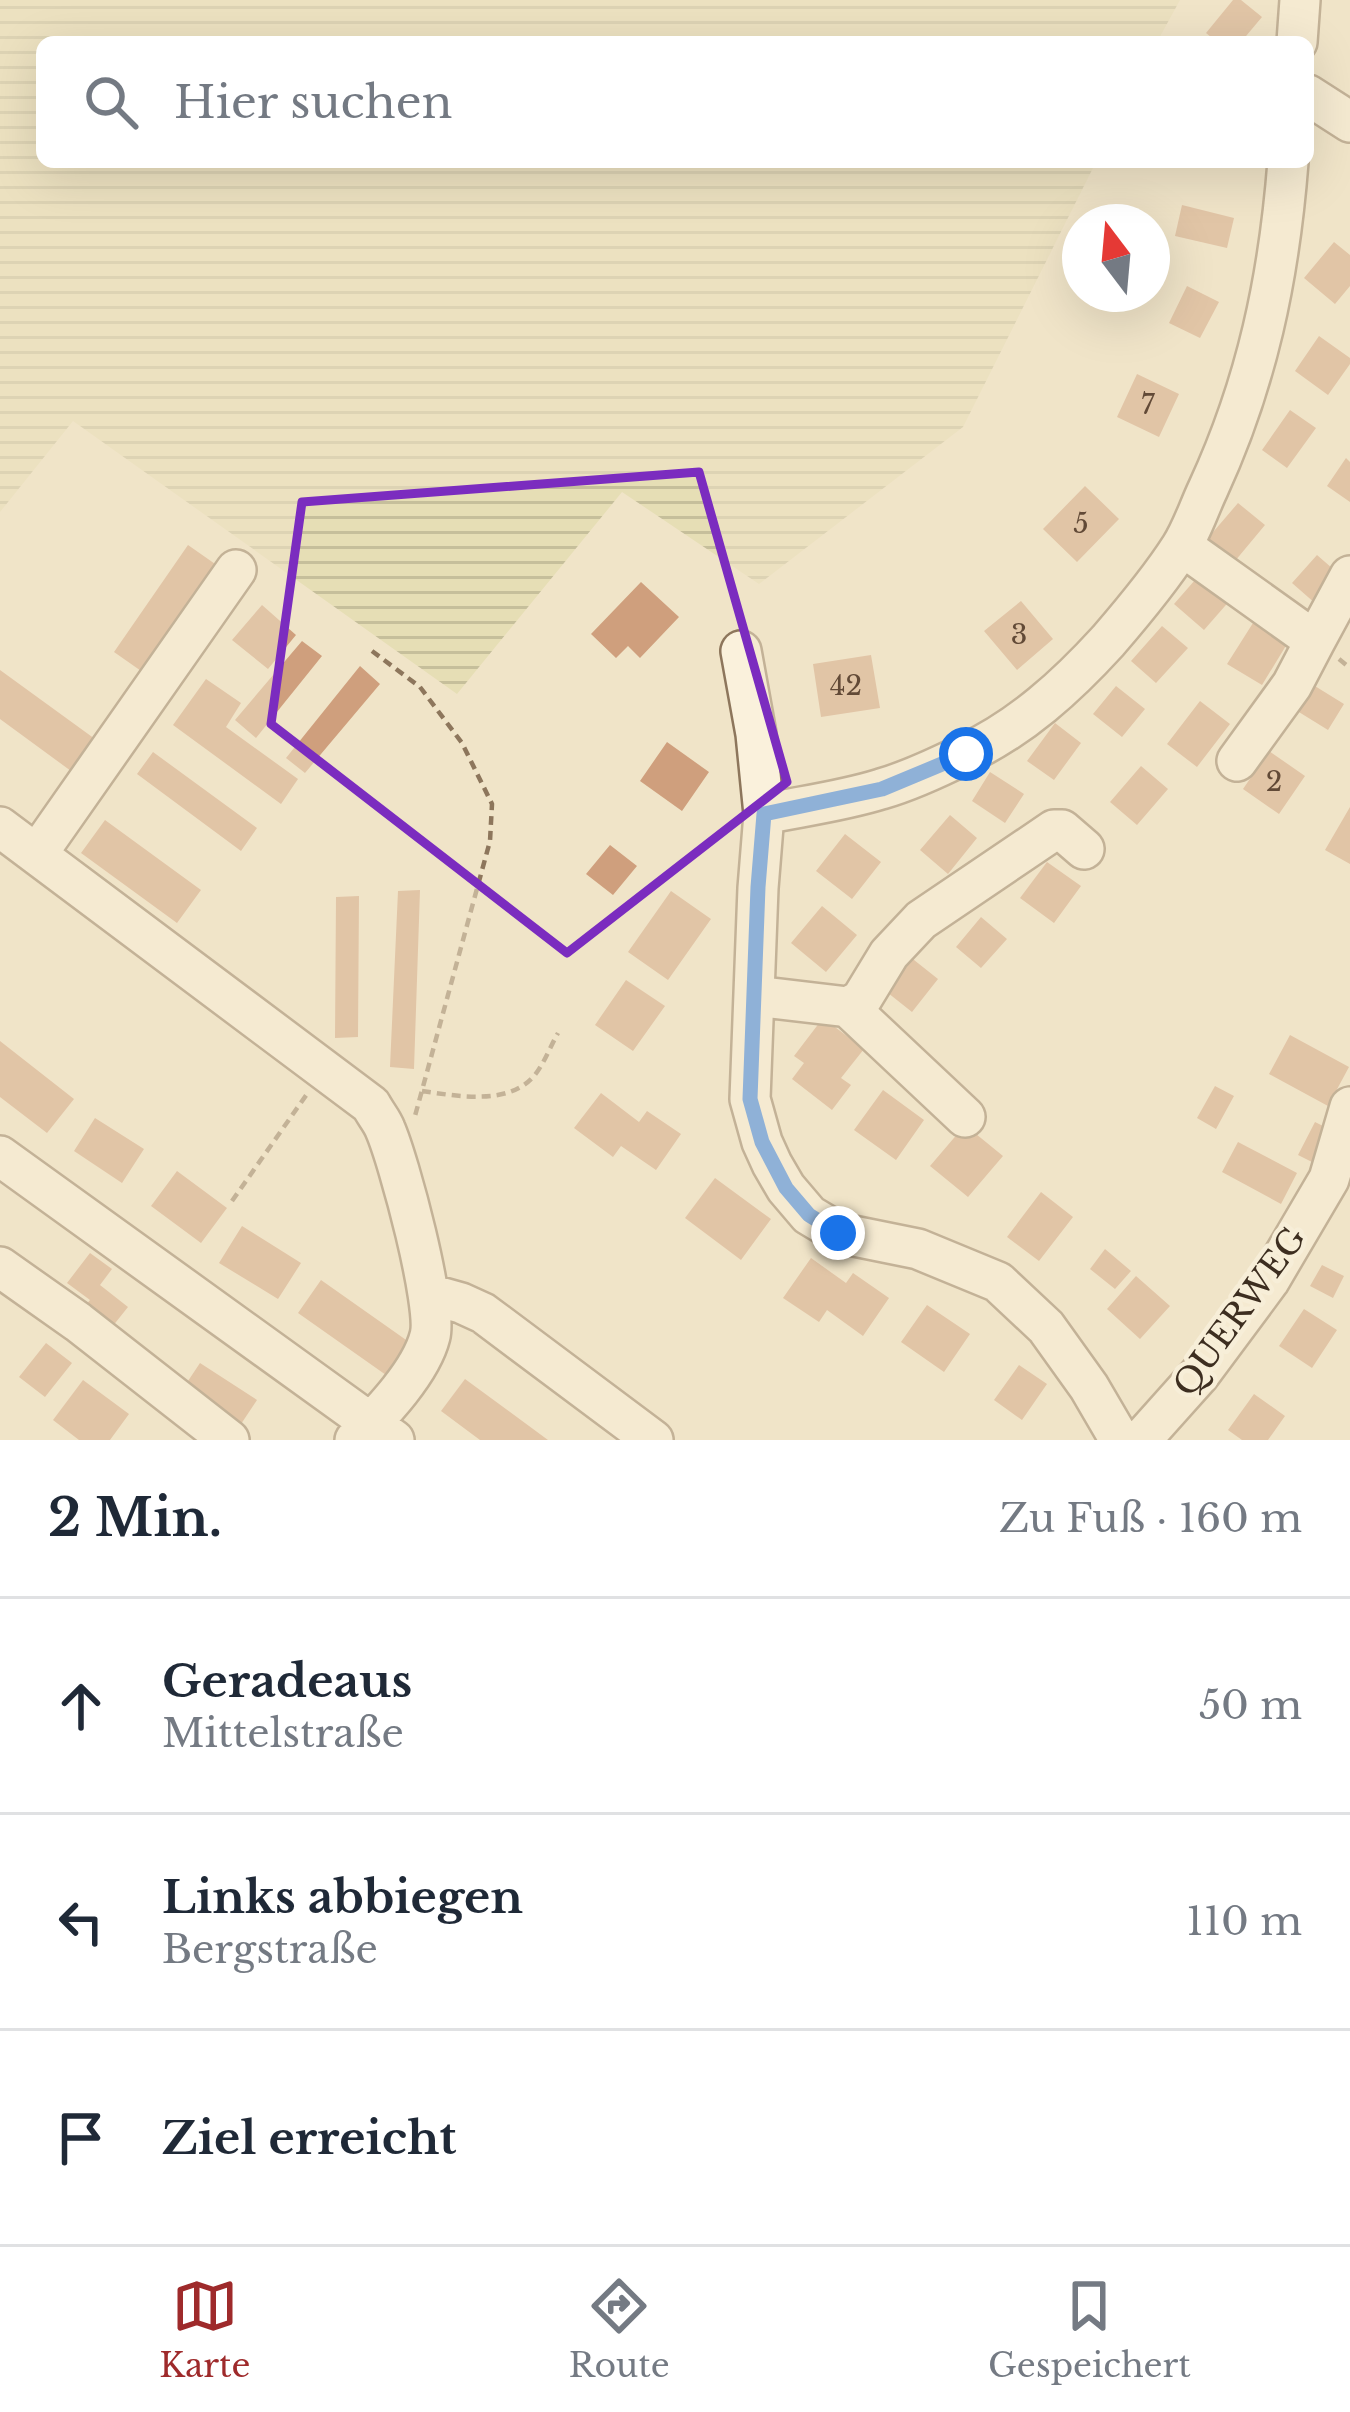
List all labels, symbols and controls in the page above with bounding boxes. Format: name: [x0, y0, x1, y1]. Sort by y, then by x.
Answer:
search box: [36, 36, 1314, 168]
icon: search: [78, 69, 144, 135]
text: Hier suchen: [174, 74, 452, 130]
north arrow: [1062, 204, 1170, 312]
house number: 7: [1141, 388, 1155, 421]
house number: 5: [1073, 507, 1089, 540]
house number: 3: [1011, 618, 1027, 651]
house number: 42: [830, 669, 862, 702]
route start: [939, 727, 993, 781]
house number: 2: [1266, 765, 1282, 798]
route end: [811, 1206, 865, 1260]
street label: QUERWEG: [1164, 1219, 1315, 1404]
text: 2 Min.: [48, 1487, 222, 1550]
text: Zu Fuß · 160 m: [999, 1494, 1302, 1543]
text: Geradeaus: [162, 1653, 412, 1709]
icon: ahead: [48, 1673, 114, 1739]
text: 50 m: [1199, 1681, 1302, 1730]
text: Mittelstraße: [162, 1709, 404, 1758]
text: Links abbiegen: [162, 1869, 523, 1925]
icon: left: [48, 1889, 114, 1955]
text: 110 m: [1186, 1897, 1302, 1946]
text: Bergstraße: [162, 1925, 378, 1974]
icon: arrive: [48, 2105, 114, 2171]
text: Ziel erreicht: [162, 2110, 457, 2166]
tab: Karte: [159, 2273, 250, 2386]
tab: Route: [569, 2273, 670, 2386]
tab: Gespeichert: [988, 2273, 1191, 2386]

